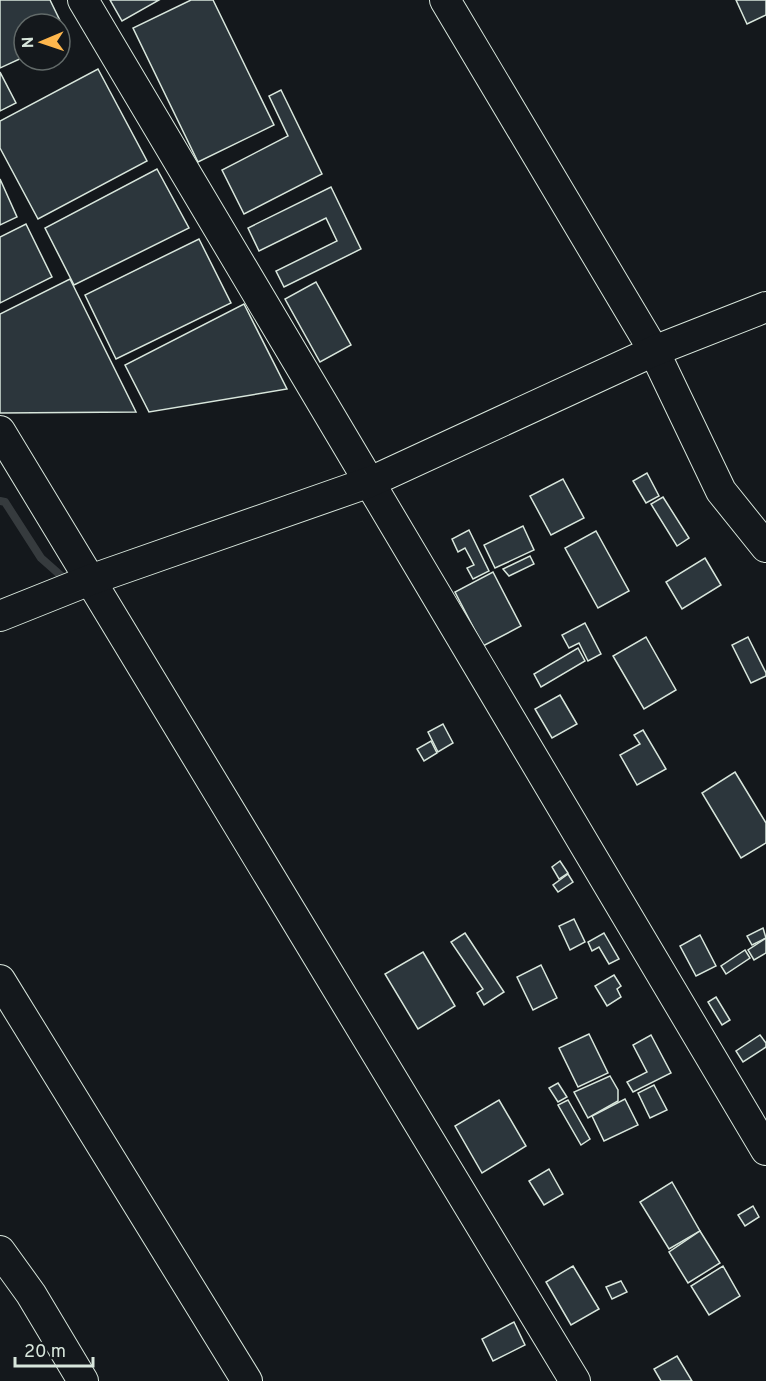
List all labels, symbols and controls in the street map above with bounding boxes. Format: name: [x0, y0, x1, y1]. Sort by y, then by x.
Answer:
north arrow: [12, 12, 72, 72]
text: N: [19, 36, 39, 49]
scale bar: [15, 1330, 93, 1368]
text: 20 m: [24, 1341, 66, 1364]

